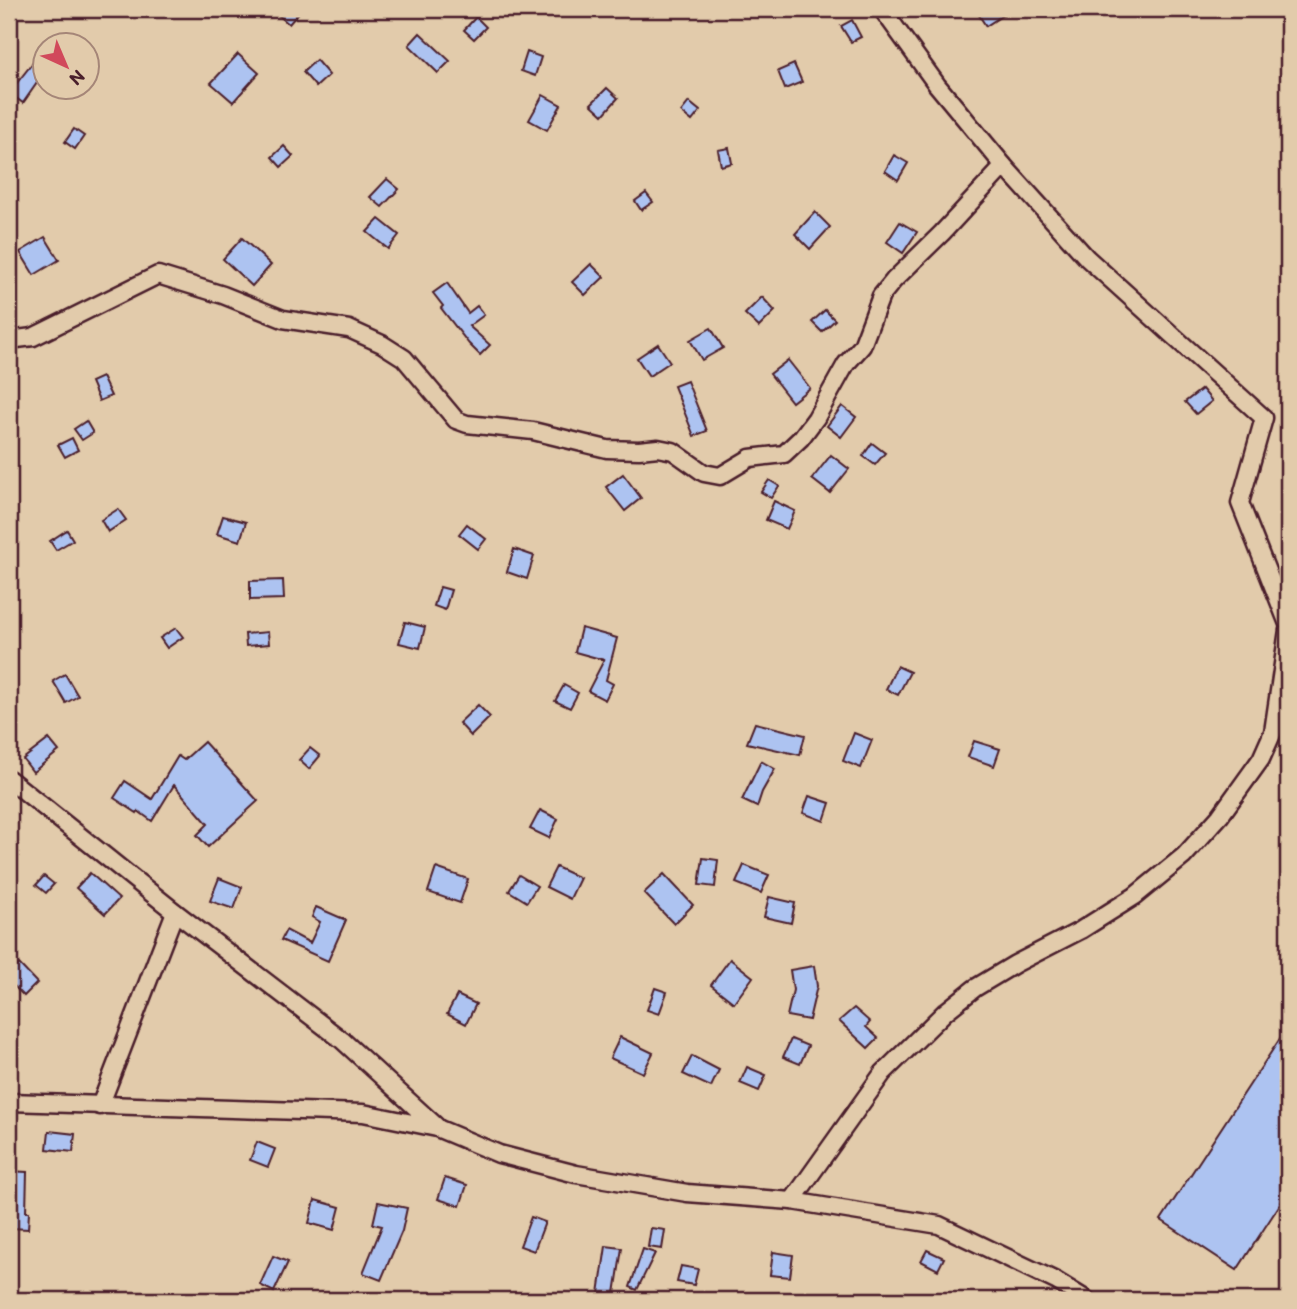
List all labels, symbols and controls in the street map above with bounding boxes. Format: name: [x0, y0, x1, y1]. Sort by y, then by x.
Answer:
north arrow: [32, 32, 102, 102]
text: N: [65, 65, 90, 91]

